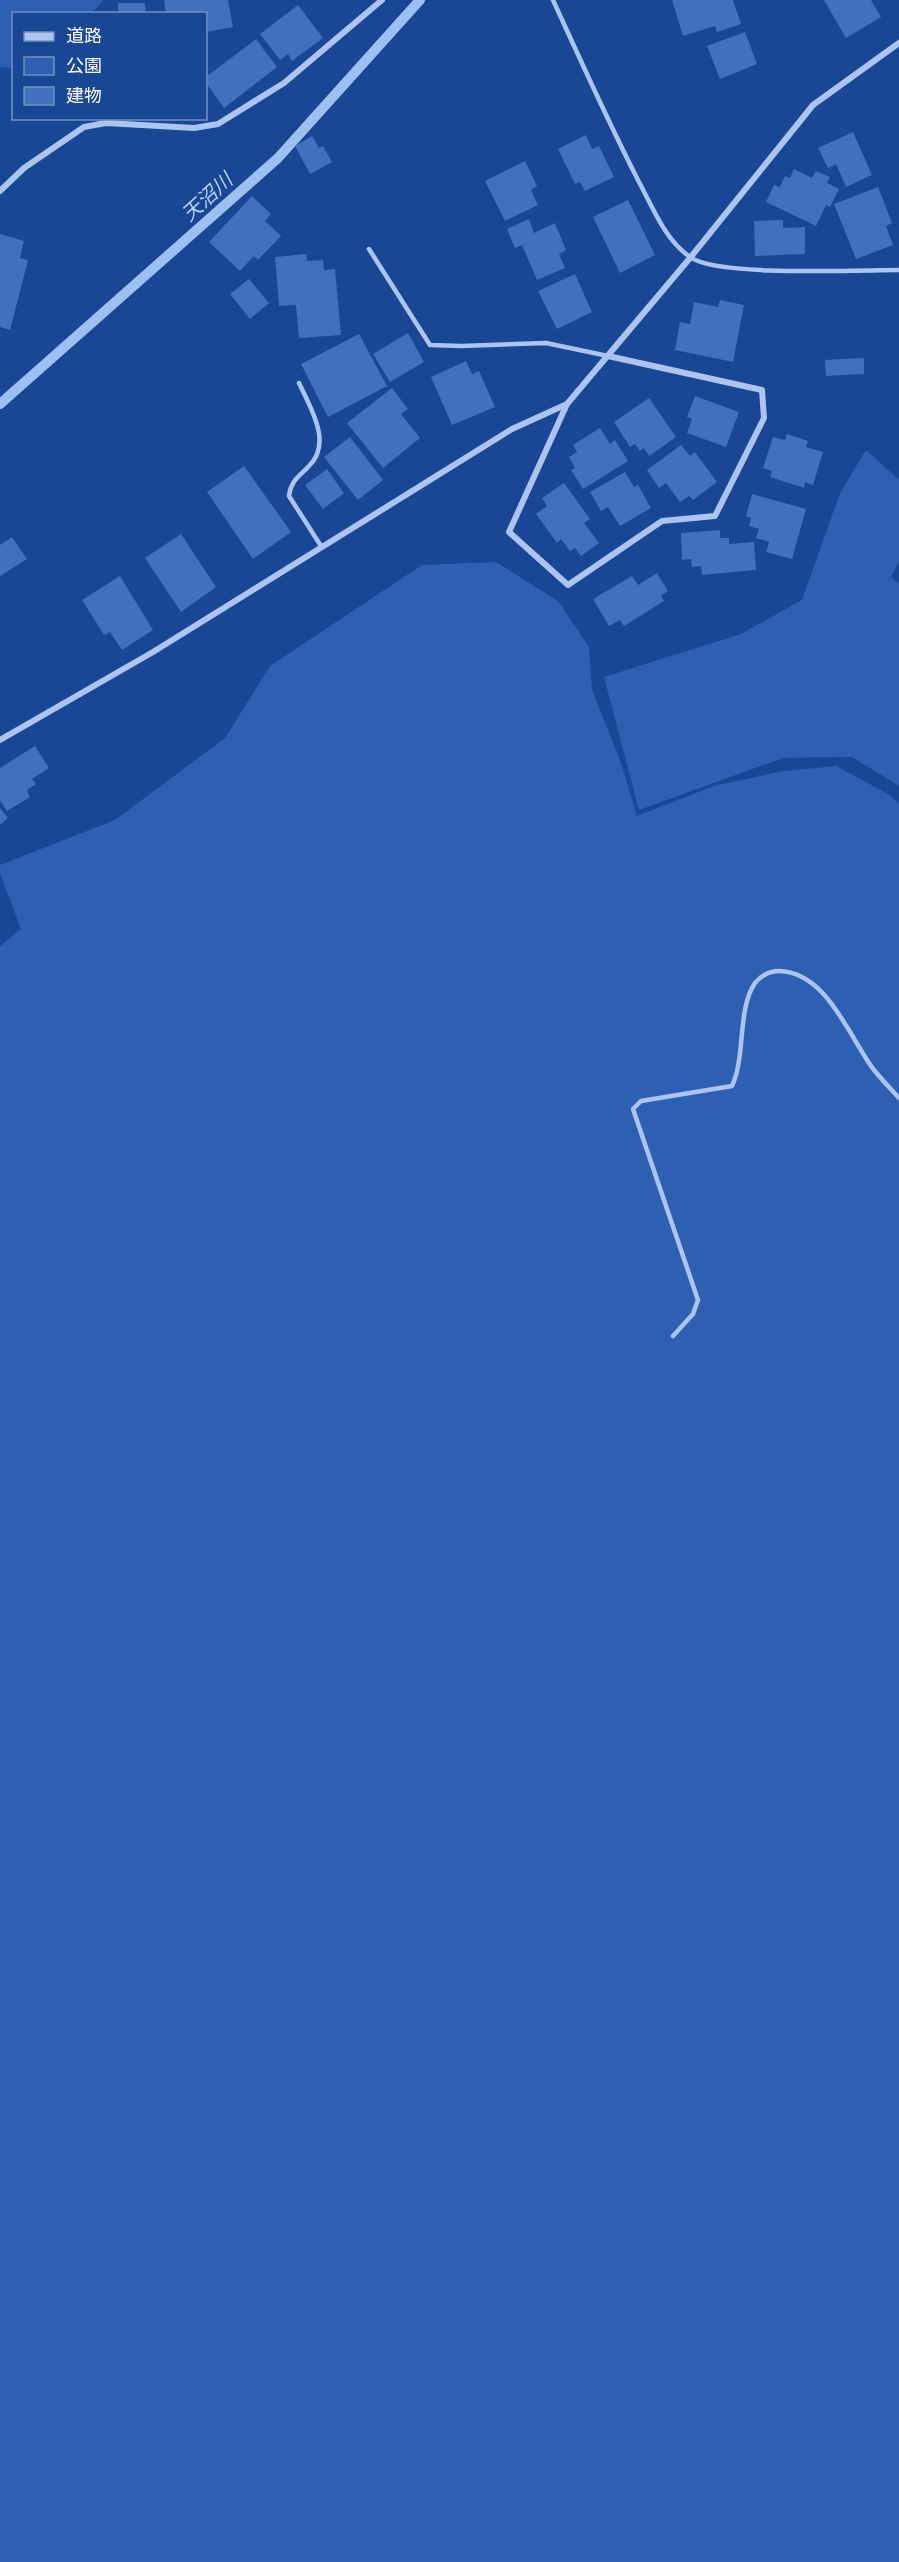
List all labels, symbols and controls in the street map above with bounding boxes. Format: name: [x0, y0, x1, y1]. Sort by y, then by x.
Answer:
legend: [12, 12, 207, 120]
text: 道路: [66, 25, 102, 46]
text: 公園: [66, 55, 102, 76]
text: 建物: [66, 85, 102, 106]
water label: 天沼川: [177, 167, 239, 226]

